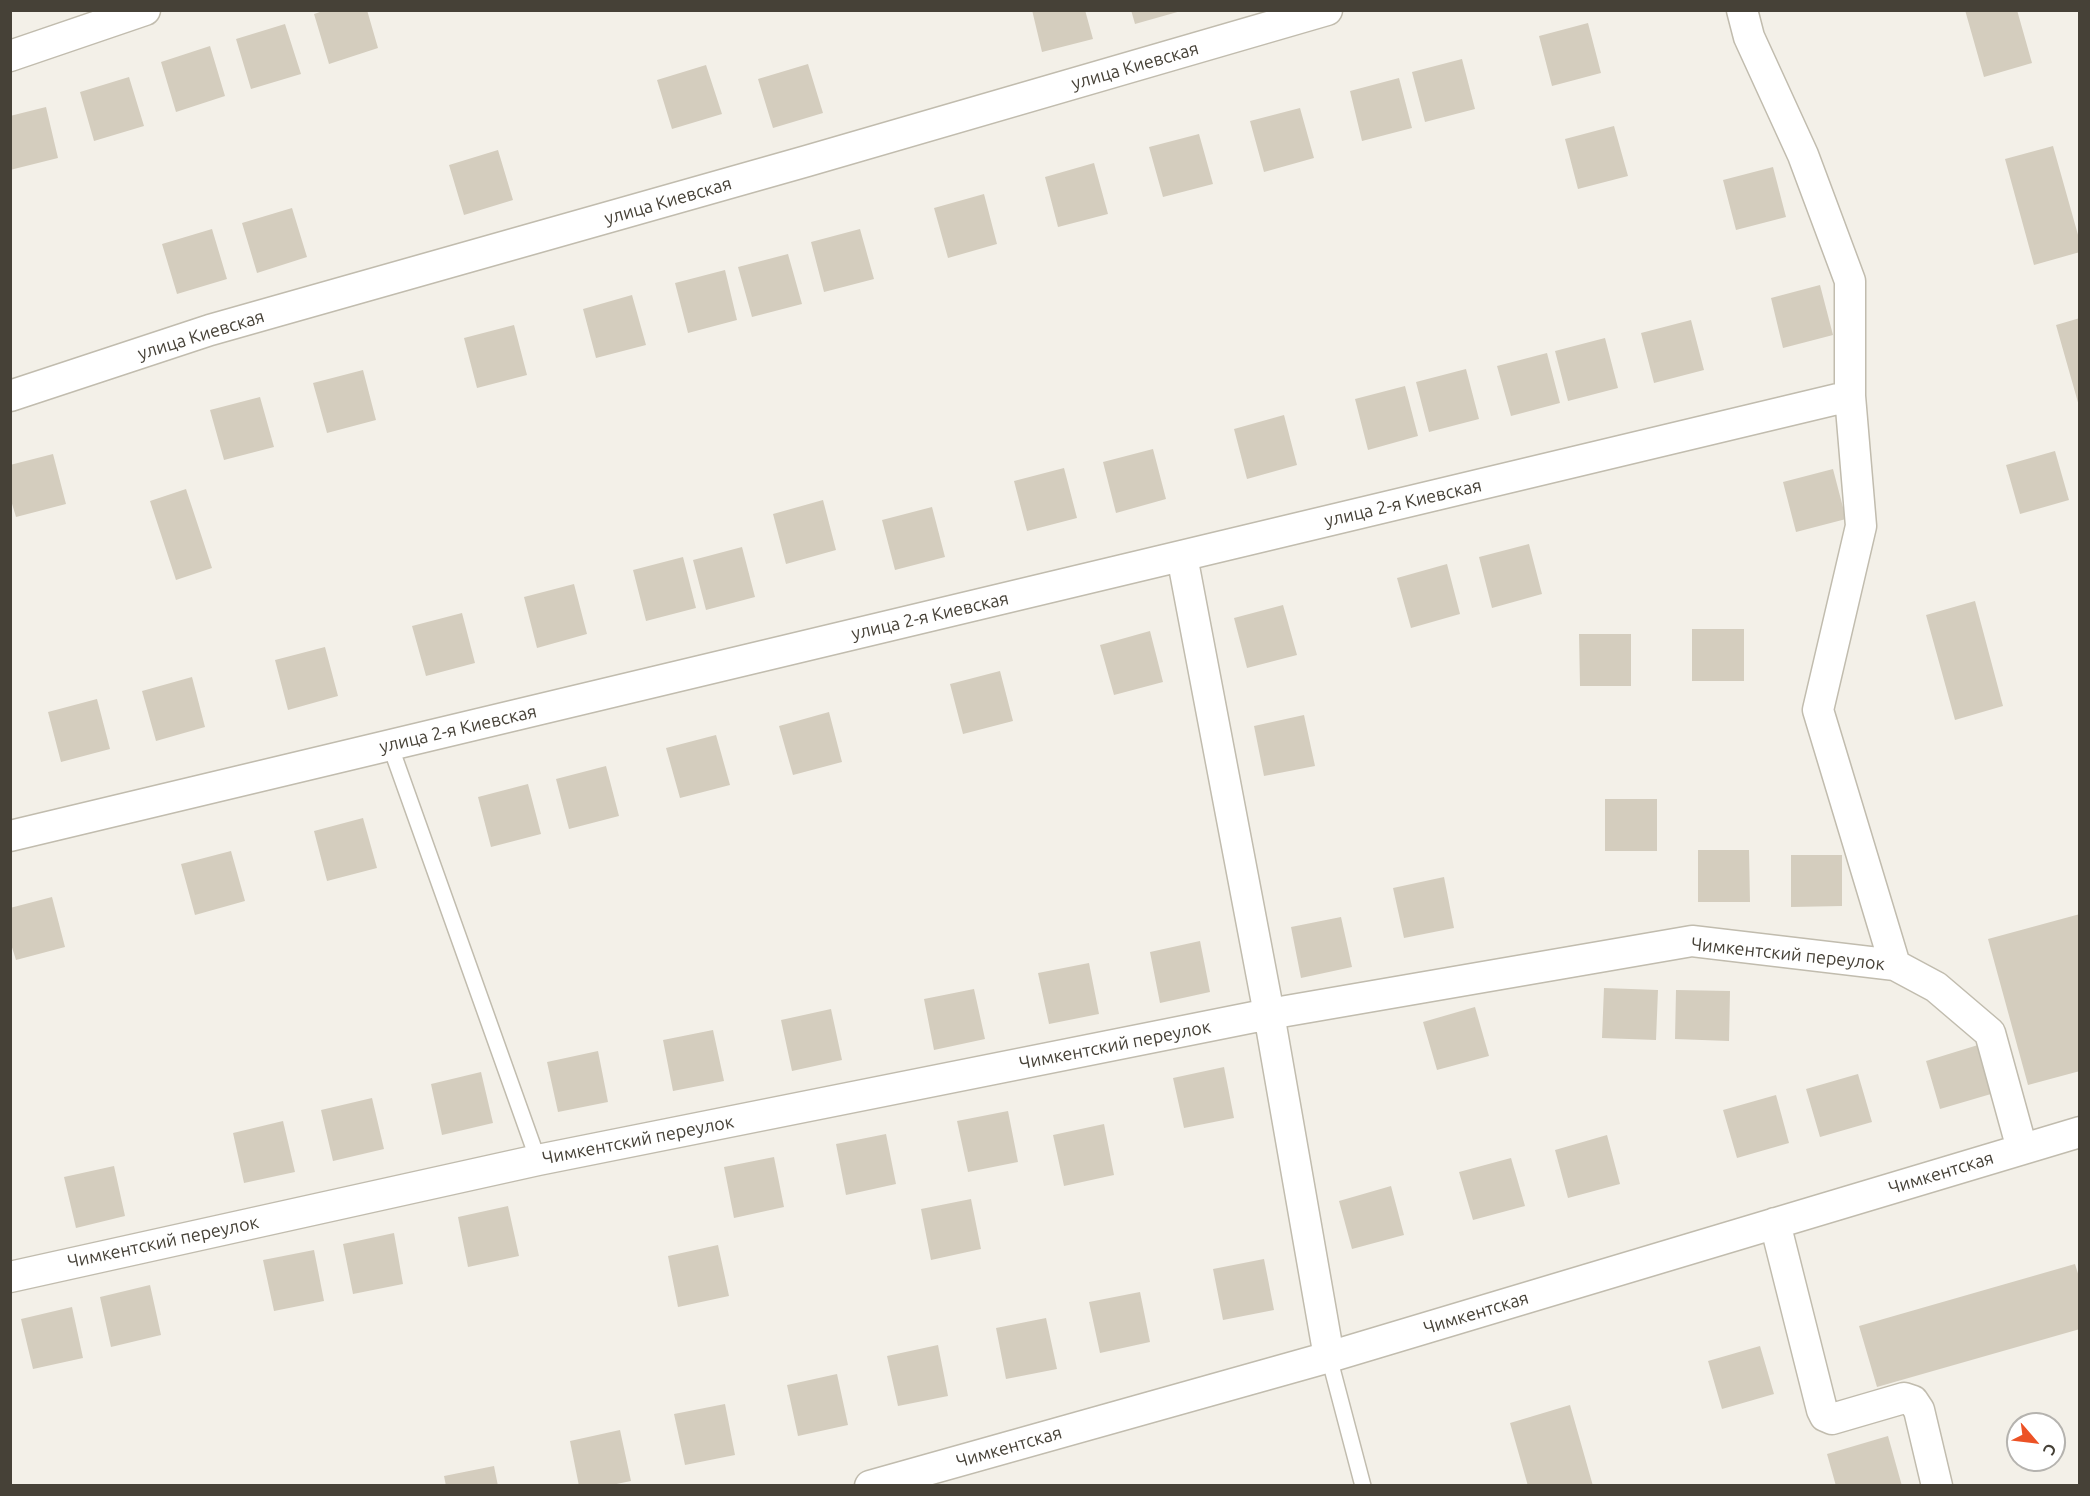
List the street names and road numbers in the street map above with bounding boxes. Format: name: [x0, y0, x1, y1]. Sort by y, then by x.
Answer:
street label: улица Киевская: [1069, 38, 1201, 94]
street label: улица Киевская: [602, 173, 734, 229]
street label: улица Киевская: [135, 305, 267, 365]
street label: улица 2-я Киевская: [1322, 474, 1484, 532]
street label: улица 2-я Киевская: [849, 587, 1011, 645]
street label: улица 2-я Киевская: [377, 700, 539, 758]
street label: Чимкентский переулок: [1690, 933, 1886, 975]
street label: Чимкентский переулок: [1017, 1016, 1213, 1074]
street label: Чимкентский переулок: [540, 1111, 736, 1169]
street label: Чимкентская: [1886, 1147, 1996, 1199]
street label: Чимкентский переулок: [65, 1211, 261, 1273]
street label: Чимкентская: [1421, 1287, 1531, 1339]
street label: Чимкентская: [954, 1422, 1064, 1472]

